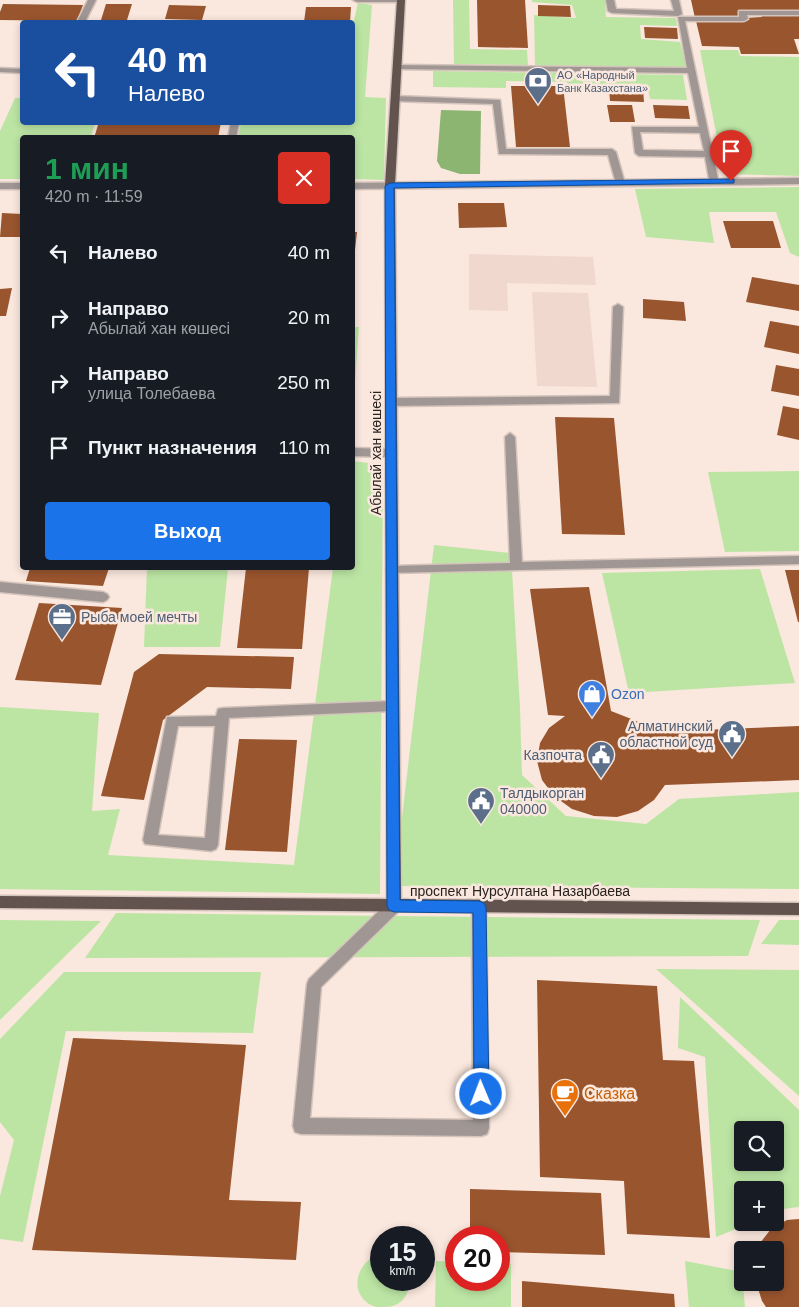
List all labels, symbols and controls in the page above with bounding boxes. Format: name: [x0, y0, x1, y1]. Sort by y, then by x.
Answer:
icon: left: [45, 40, 110, 105]
text: 40 m: [128, 40, 208, 79]
bank icon: AO «Народный Банк Казахстана»: [523, 66, 553, 105]
place label: AO «Народный Банк Казахстана»: [557, 69, 648, 94]
text: Налево: [128, 81, 205, 106]
pin: [710, 130, 752, 181]
icon: arrive: [717, 137, 745, 165]
text: 1 мин: [45, 152, 129, 185]
button: close: [278, 152, 330, 204]
text: 420 m · 11:59: [45, 188, 143, 205]
icon: left: [45, 239, 73, 267]
text: Налево: [88, 242, 158, 263]
text: 40 m: [288, 242, 330, 263]
text: Направо: [88, 298, 169, 319]
icon: right: [45, 304, 73, 332]
text: 20 m: [288, 307, 330, 328]
text: Абылай хан көшесі: [88, 320, 230, 337]
text: Направо: [88, 363, 169, 384]
icon: right: [45, 369, 73, 397]
text: 250 m: [277, 372, 330, 393]
text: улица Толебаева: [88, 385, 215, 402]
street label: Абылай хан көшесі: [368, 391, 384, 515]
icon: arrive: [45, 434, 73, 462]
text: Пункт назначения: [88, 437, 257, 458]
text: 110 m: [279, 437, 330, 458]
button: Выход: [45, 502, 330, 560]
office icon: Рыба моей мечты: [47, 602, 77, 641]
place label: Рыба моей мечты: [81, 609, 197, 625]
shop icon: Ozon: [577, 679, 607, 718]
place label: Ozon: [611, 686, 644, 702]
place label: Алматинский областной суд: [620, 718, 713, 750]
public building icon: Алматинский областной суд: [717, 719, 747, 758]
public building icon: Казпочта: [586, 740, 616, 779]
place label: Казпочта: [523, 747, 582, 763]
place label: Талдыкорган 040000: [500, 785, 584, 817]
public building icon: Талдыкорган 040000: [466, 786, 496, 825]
street label: проспект Нурсултана Назарбаева: [410, 883, 630, 899]
position arrow: [454, 1067, 506, 1119]
cafe icon: Сказка: [550, 1078, 580, 1117]
place label: Сказка: [584, 1085, 635, 1102]
map controls: [734, 1121, 784, 1291]
button: search: [734, 1121, 784, 1171]
button: +: [734, 1181, 784, 1231]
speed limit sign: 20: [445, 1226, 510, 1291]
text: 15: [389, 1238, 416, 1266]
button: −: [734, 1241, 784, 1291]
text: km/h: [389, 1264, 416, 1278]

